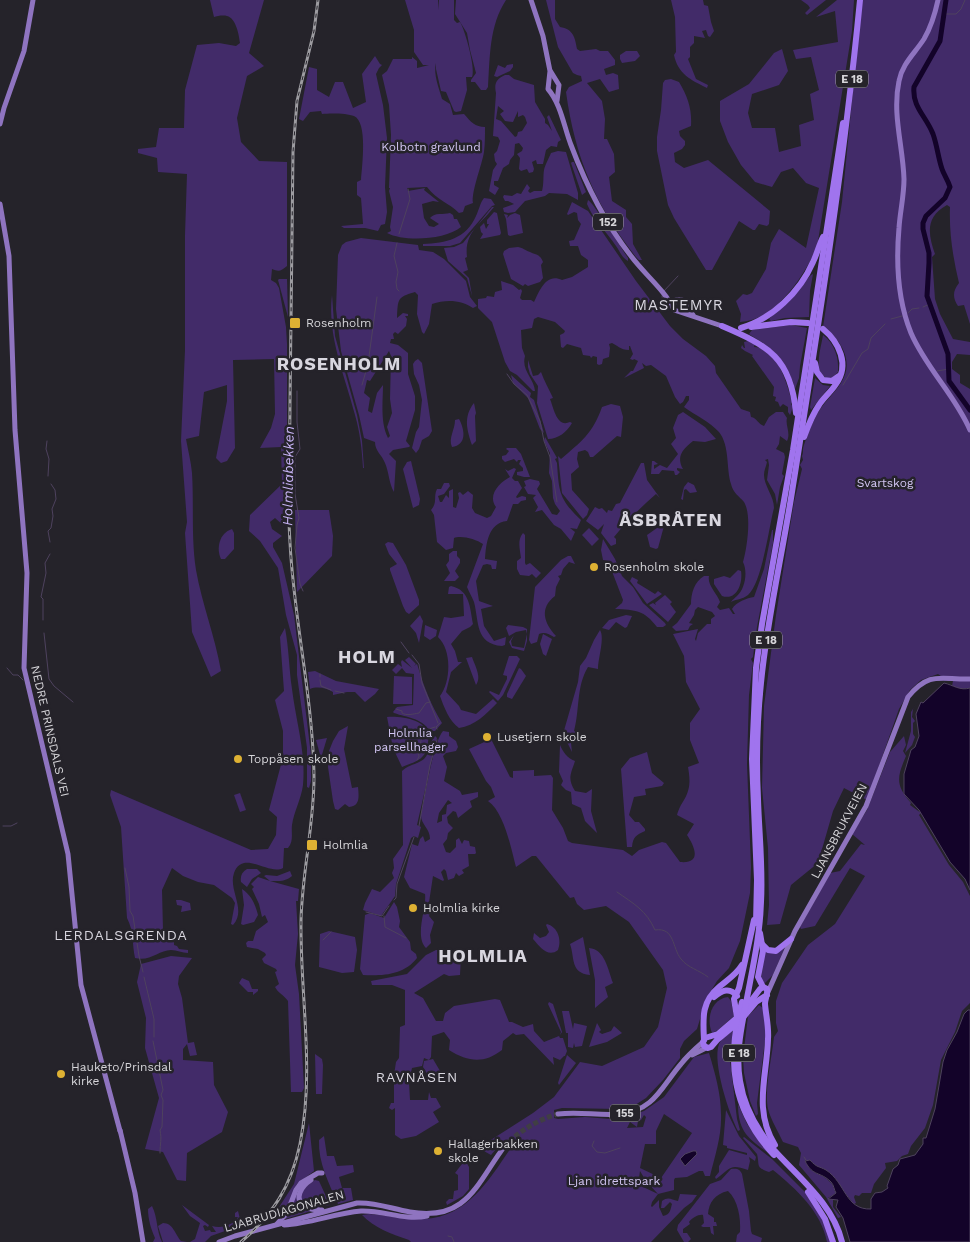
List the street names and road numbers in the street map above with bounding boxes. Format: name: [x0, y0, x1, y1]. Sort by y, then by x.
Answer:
road number: E 18: [836, 70, 868, 88]
road number: 152: [593, 213, 623, 230]
road number: E 18: [750, 632, 782, 648]
street label: NEDRE PRINSDALS VEI: [28, 664, 72, 798]
street label: LJANSBRUKVEIEN: [808, 781, 870, 881]
road number: E 18: [723, 1044, 755, 1062]
road number: 155: [610, 1104, 640, 1122]
street label: LJABRUDIAGONALEN: [223, 1187, 345, 1235]

